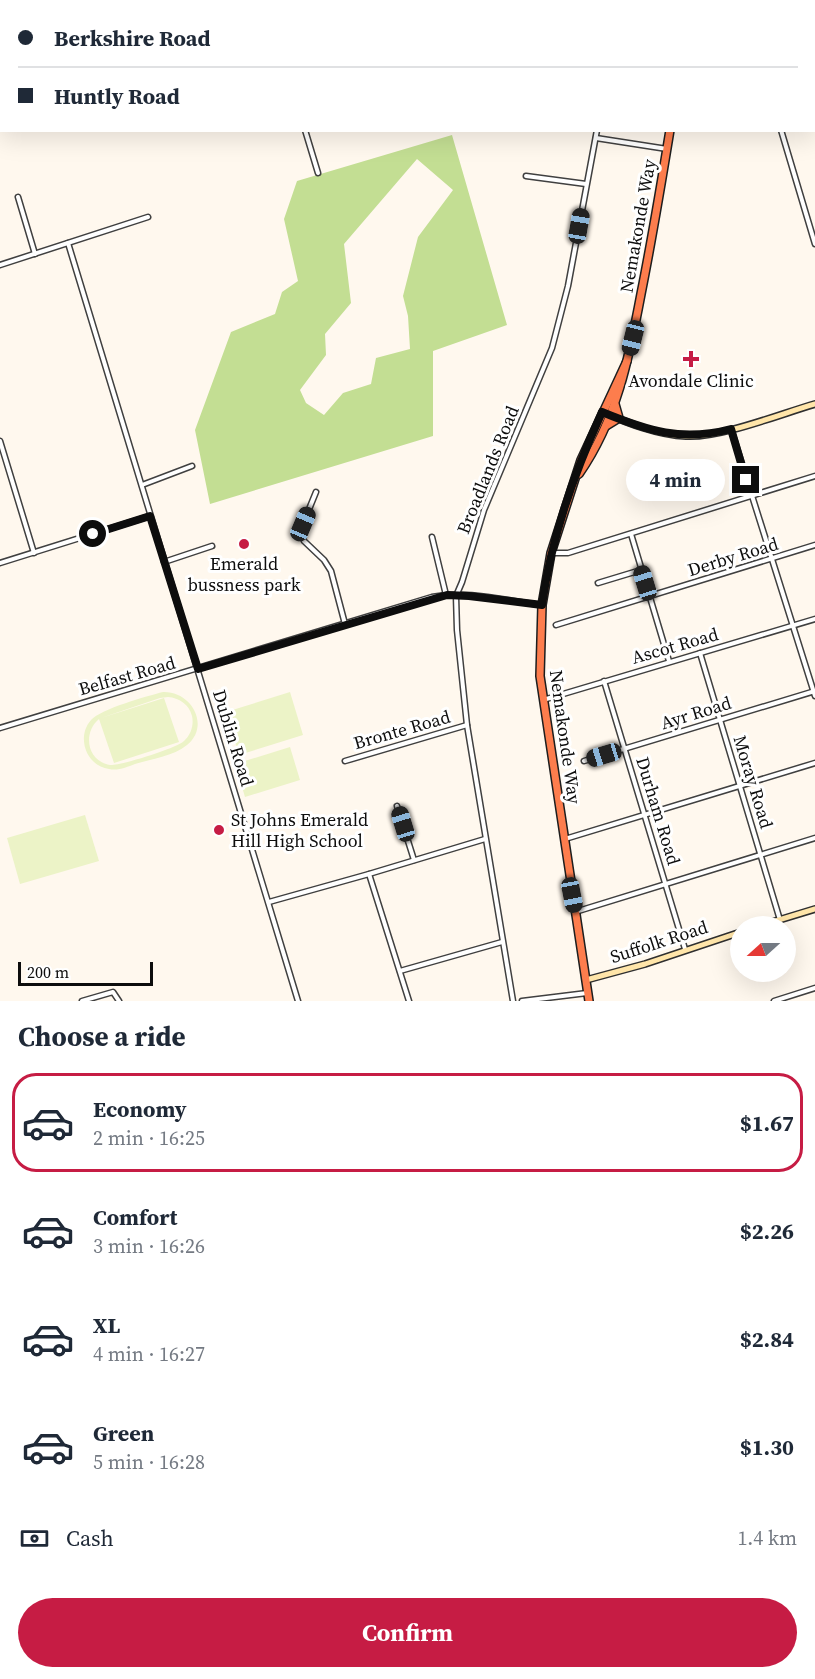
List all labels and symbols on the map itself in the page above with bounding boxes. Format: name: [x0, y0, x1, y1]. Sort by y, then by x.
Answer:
street label: Nemakonde Way: [613, 156, 662, 295]
car: [567, 207, 591, 245]
car: [620, 318, 646, 358]
marker: Avondale Clinic: [682, 350, 700, 368]
place label: Avondale Clinic: [628, 368, 754, 393]
street label: Broadlands Road: [450, 402, 525, 538]
callout: 4 min: [626, 459, 725, 501]
route end: [732, 466, 759, 493]
car: [288, 504, 318, 544]
route start: [79, 520, 106, 547]
street label: Derby Road: [684, 531, 781, 582]
marker: Emerald bussness park: [237, 537, 251, 551]
place label: Emerald bussness park: [187, 551, 301, 597]
car: [631, 563, 659, 603]
street label: Ascot Road: [629, 621, 721, 670]
street label: Belfast Road: [75, 650, 178, 701]
street label: Nemakonde Way: [544, 668, 587, 806]
street label: Dublin Road: [207, 686, 260, 789]
street label: Ayr Road: [657, 690, 734, 735]
street label: Bronte Road: [351, 704, 453, 755]
street label: Moray Road: [727, 732, 780, 832]
car: [584, 741, 624, 769]
street label: Durham Road: [630, 754, 687, 868]
car: [389, 804, 417, 844]
place label: St Johns Emerald Hill High School: [231, 807, 368, 853]
marker: St Johns Emerald Hill High School: [212, 823, 226, 837]
car: [560, 876, 584, 914]
street label: Suffolk Road: [607, 914, 711, 969]
north arrow: [730, 916, 796, 982]
scale bar: [18, 959, 153, 986]

